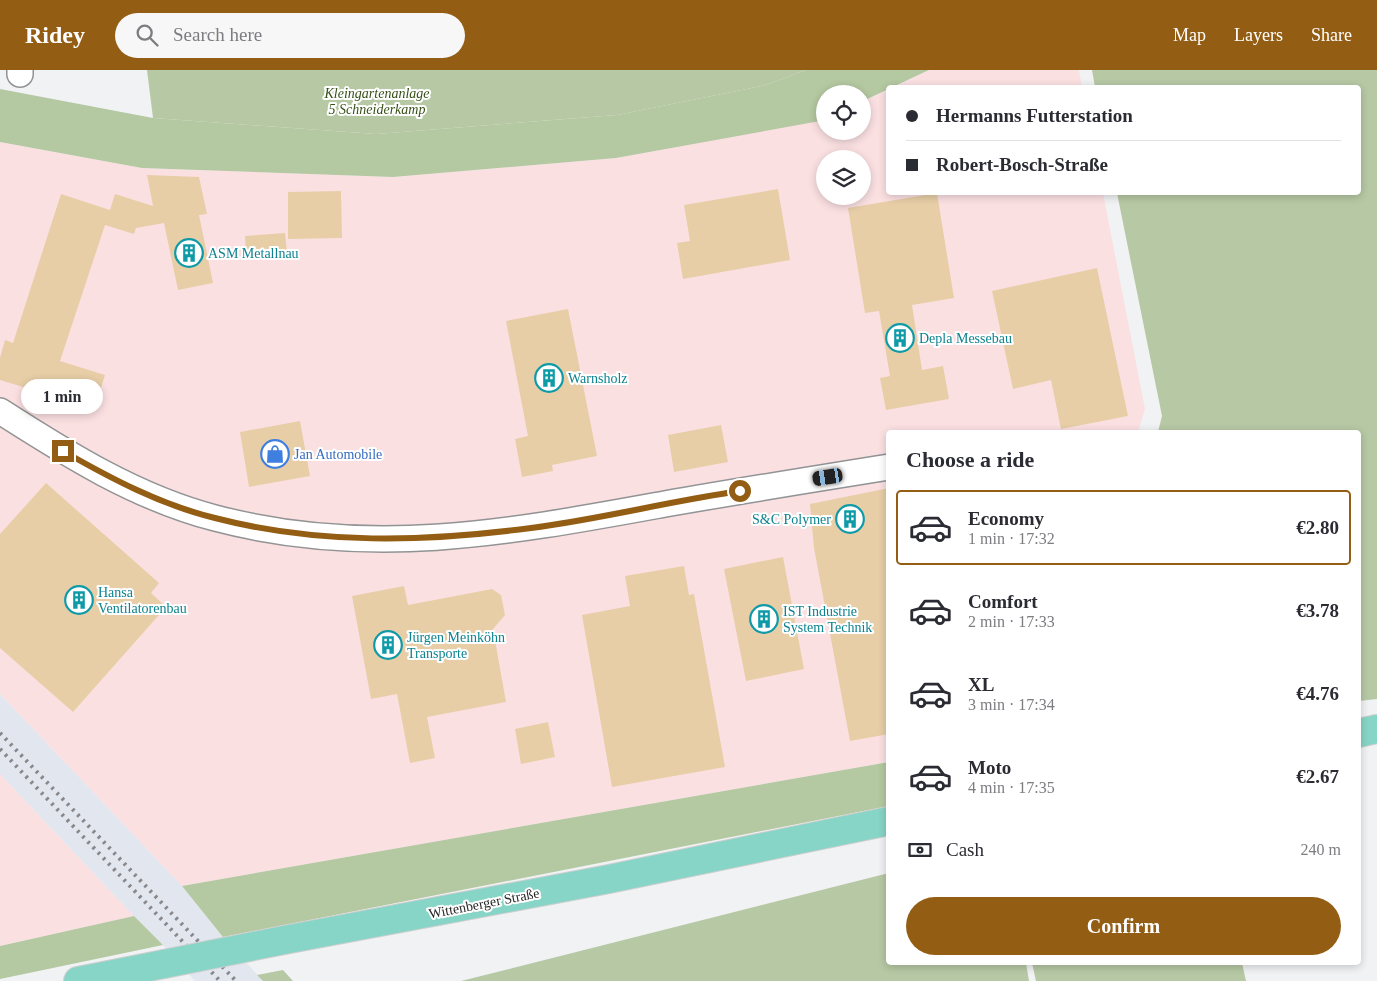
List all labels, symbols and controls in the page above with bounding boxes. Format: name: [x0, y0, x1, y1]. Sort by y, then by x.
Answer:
search box: [115, 13, 465, 58]
icon: search: [133, 21, 161, 49]
text: Ridey: [25, 22, 85, 48]
text: Search here: [173, 24, 262, 45]
text: Map: [1173, 25, 1206, 45]
text: Layers: [1234, 25, 1283, 45]
text: Share: [1311, 25, 1352, 45]
map controls: [816, 85, 871, 205]
button: locate: [816, 85, 871, 140]
park label: Kleingartenanlage 5 Schneiderkamp: [324, 86, 430, 117]
text: Hermanns Futterstation: [936, 105, 1133, 126]
button: layers: [816, 150, 871, 205]
text: Robert-Bosch-Straße: [936, 154, 1108, 175]
building icon: ASM Metallnau: [174, 238, 204, 268]
place label: ASM Metallnau: [208, 246, 299, 261]
building icon: Depla Messebau: [885, 323, 915, 353]
place label: Depla Messebau: [919, 331, 1012, 346]
building icon: Warnsholz: [534, 363, 564, 393]
place label: Warnsholz: [568, 371, 628, 386]
callout: 1 min: [22, 378, 104, 414]
text: 1 min: [43, 388, 81, 405]
shop icon: Jan Automobile: [260, 439, 290, 469]
route end: [52, 440, 74, 462]
place label: Jan Automobile: [294, 447, 382, 462]
text: Choose a ride: [906, 447, 1034, 472]
car: [812, 467, 843, 487]
route start: [729, 480, 751, 502]
building icon: S&C Polymer: [835, 504, 865, 534]
icon: car: [908, 505, 953, 550]
text: Economy: [968, 508, 1044, 529]
place label: S&C Polymer: [752, 512, 831, 527]
text: €2.80: [1296, 517, 1339, 538]
text: 1 min · 17:32: [968, 530, 1055, 547]
building icon: Hansa Ventilatorenbau: [64, 585, 94, 615]
place label: Hansa Ventilatorenbau: [98, 585, 187, 616]
icon: car: [908, 588, 953, 633]
text: Comfort: [968, 591, 1038, 612]
text: €3.78: [1296, 600, 1339, 621]
building icon: IST Industrie System Technik: [749, 604, 779, 634]
place label: IST Industrie System Technik: [783, 604, 872, 635]
text: 2 min · 17:33: [968, 613, 1055, 630]
building icon: Jürgen Meinköhn Transporte: [373, 630, 403, 660]
place label: Jürgen Meinköhn Transporte: [407, 630, 505, 661]
icon: car: [908, 671, 953, 716]
text: XL: [968, 674, 994, 695]
text: €4.76: [1296, 683, 1339, 704]
text: 3 min · 17:34: [968, 696, 1055, 713]
icon: car: [908, 754, 953, 799]
text: Moto: [968, 757, 1011, 778]
text: €2.67: [1296, 766, 1339, 787]
text: 4 min · 17:35: [968, 779, 1055, 796]
icon: cash: [906, 836, 934, 864]
text: Cash: [946, 839, 984, 860]
text: 240 m: [1301, 841, 1341, 858]
street label: Wittenberger Straße: [428, 885, 541, 922]
button: Confirm: [906, 897, 1341, 955]

